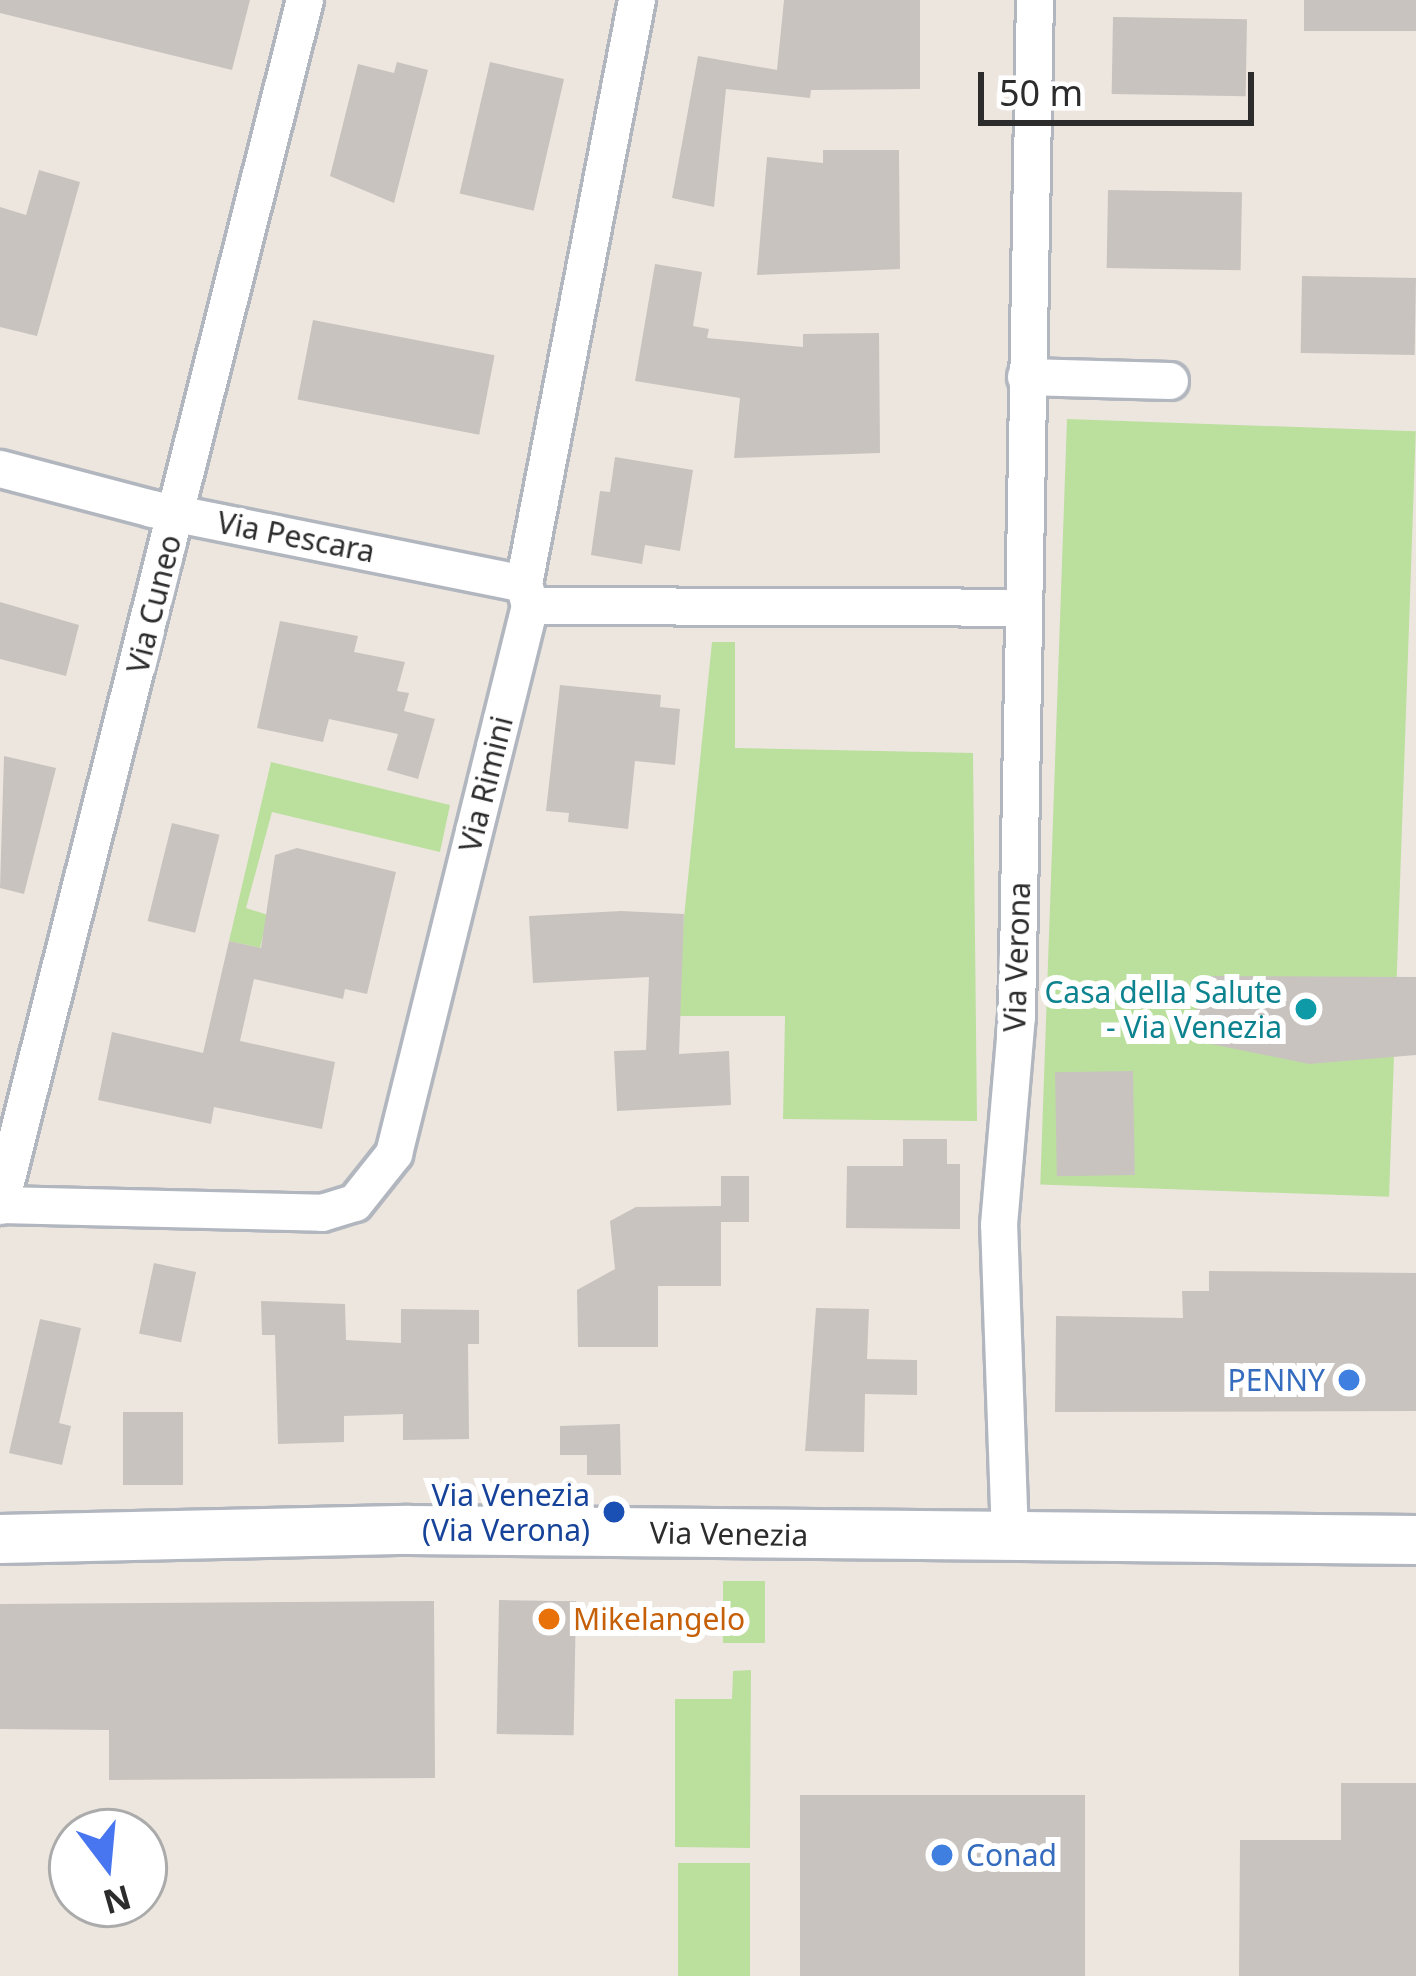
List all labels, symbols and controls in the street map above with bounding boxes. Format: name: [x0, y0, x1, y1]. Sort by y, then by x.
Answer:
scale bar: [984, 48, 1260, 122]
text: 50 m: [999, 68, 1083, 117]
street label: Via Pescara: [214, 504, 378, 570]
street label: Via Cuneo: [119, 531, 189, 677]
street label: Via Rimini: [452, 712, 520, 856]
street label: Via Verona: [996, 881, 1038, 1033]
place label: Casa della Salute - Via Venezia: [1044, 974, 1282, 1044]
marker: Casa della Salute - Via Venezia: [1293, 996, 1319, 1022]
place label: PENNY: [1228, 1362, 1325, 1398]
marker: PENNY: [1336, 1367, 1362, 1393]
place label: Via Venezia (Via Verona): [422, 1477, 590, 1547]
marker: Via Venezia (Via Verona): [601, 1499, 627, 1525]
street label: Via Venezia: [649, 1515, 809, 1553]
place label: Mikelangelo: [573, 1601, 745, 1637]
marker: Mikelangelo: [536, 1606, 562, 1632]
north arrow: [48, 1808, 168, 1928]
place label: Conad: [966, 1837, 1057, 1873]
marker: Conad: [929, 1842, 955, 1868]
text: N: [98, 1875, 136, 1926]

